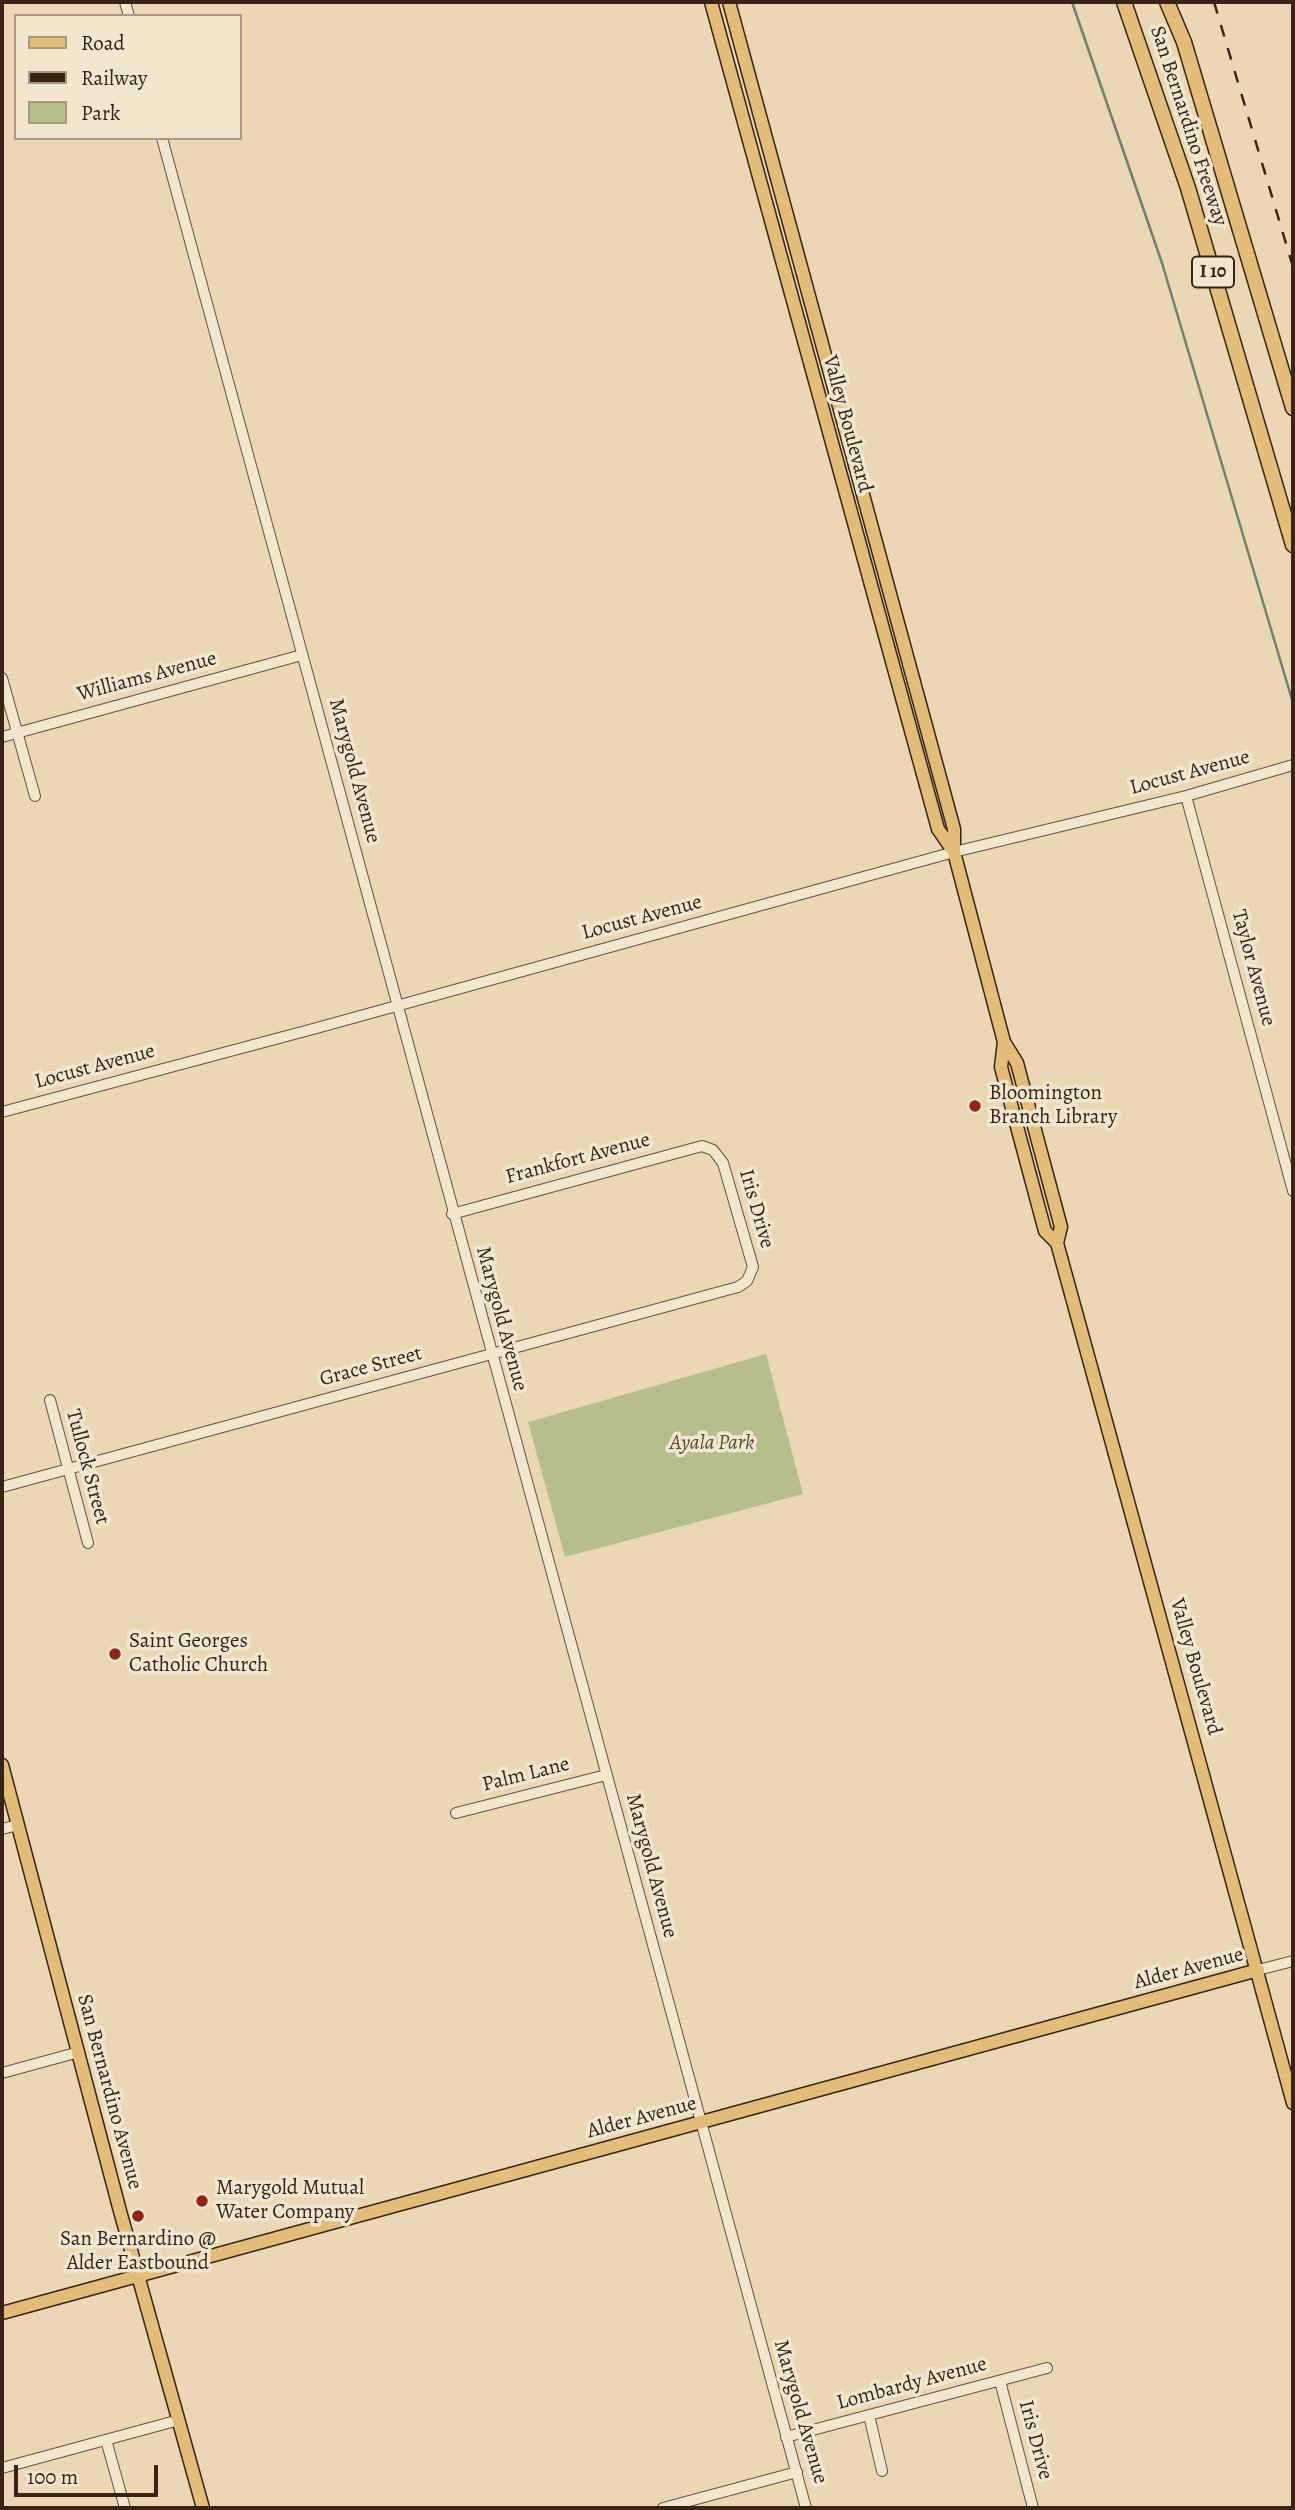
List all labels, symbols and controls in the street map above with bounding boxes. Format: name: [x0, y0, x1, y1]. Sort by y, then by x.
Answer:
legend: [14, 14, 242, 140]
street label: San Bernardino Freeway: [1144, 23, 1232, 229]
text: Road: [81, 29, 125, 57]
text: Railway: [81, 64, 147, 92]
text: Park: [81, 99, 120, 127]
road number: I 10: [1192, 256, 1234, 288]
street label: Valley Boulevard: [817, 353, 877, 495]
street label: Williams Avenue: [75, 646, 219, 708]
street label: Marygold Avenue: [323, 696, 385, 846]
street label: Locust Avenue: [1127, 745, 1253, 801]
street label: Locust Avenue: [579, 890, 705, 946]
street label: Taylor Avenue: [1225, 907, 1281, 1029]
street label: Locust Avenue: [32, 1039, 158, 1095]
place label: Bloomington Branch Library: [989, 1081, 1117, 1131]
marker: Bloomington Branch Library: [967, 1098, 983, 1114]
street label: Frankfort Avenue: [503, 1128, 653, 1190]
street label: Iris Drive: [733, 1167, 779, 1251]
street label: Marygold Avenue: [470, 1244, 532, 1394]
street label: Grace Street: [317, 1341, 425, 1393]
street label: Tullock Street: [60, 1407, 114, 1527]
park label: Ayala Park: [670, 1431, 754, 1457]
street label: Valley Boulevard: [1163, 1596, 1227, 1738]
place label: Saint Georges Catholic Church: [129, 1629, 268, 1679]
marker: Saint Georges Catholic Church: [107, 1646, 123, 1662]
street label: Palm Lane: [480, 1752, 572, 1798]
street label: Marygold Avenue: [620, 1791, 682, 1941]
street label: Alder Avenue: [1131, 1942, 1247, 1996]
street label: San Bernardino Avenue: [71, 1992, 147, 2192]
street label: Alder Avenue: [584, 2091, 700, 2145]
place label: Marygold Mutual Water Company: [216, 2176, 364, 2226]
marker: Marygold Mutual Water Company: [194, 2193, 210, 2209]
marker: San Bernardino @ Alder Eastbound: [130, 2208, 146, 2224]
place label: San Bernardino @ Alder Eastbound: [60, 2227, 216, 2277]
street label: Marygold Avenue: [767, 2337, 833, 2487]
street label: Lombardy Avenue: [834, 2352, 990, 2416]
street label: Iris Drive: [1012, 2398, 1058, 2482]
scale bar: [18, 2450, 161, 2494]
text: 100 m: [27, 2463, 78, 2491]

